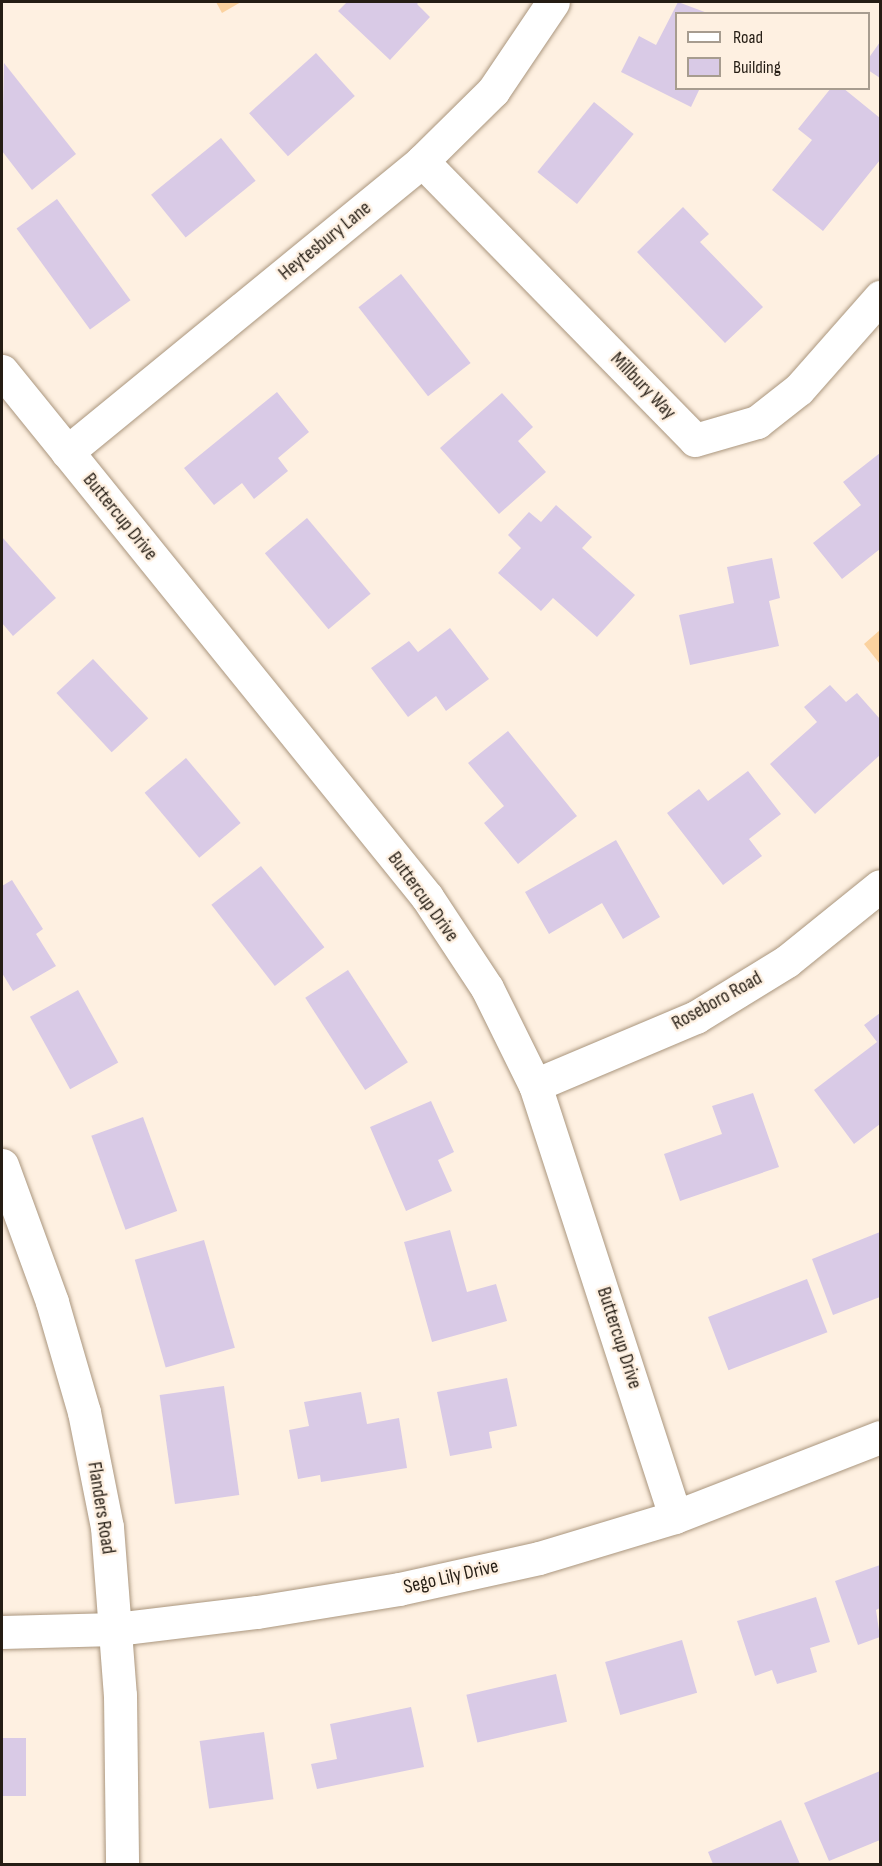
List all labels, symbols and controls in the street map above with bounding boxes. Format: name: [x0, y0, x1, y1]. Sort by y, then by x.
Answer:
legend: [675, 12, 870, 90]
text: Road: [733, 27, 763, 48]
text: Building: [733, 57, 781, 78]
street label: Heytesbury Lane: [274, 196, 376, 286]
street label: Millbury Way: [605, 347, 681, 425]
street label: Buttercup Drive: [77, 468, 163, 566]
street label: Buttercup Drive: [382, 847, 464, 947]
street label: Roseboro Road: [668, 966, 766, 1036]
street label: Buttercup Drive: [591, 1284, 647, 1392]
street label: Flanders Road: [82, 1460, 120, 1556]
street label: Sego Lily Drive: [401, 1554, 501, 1600]

